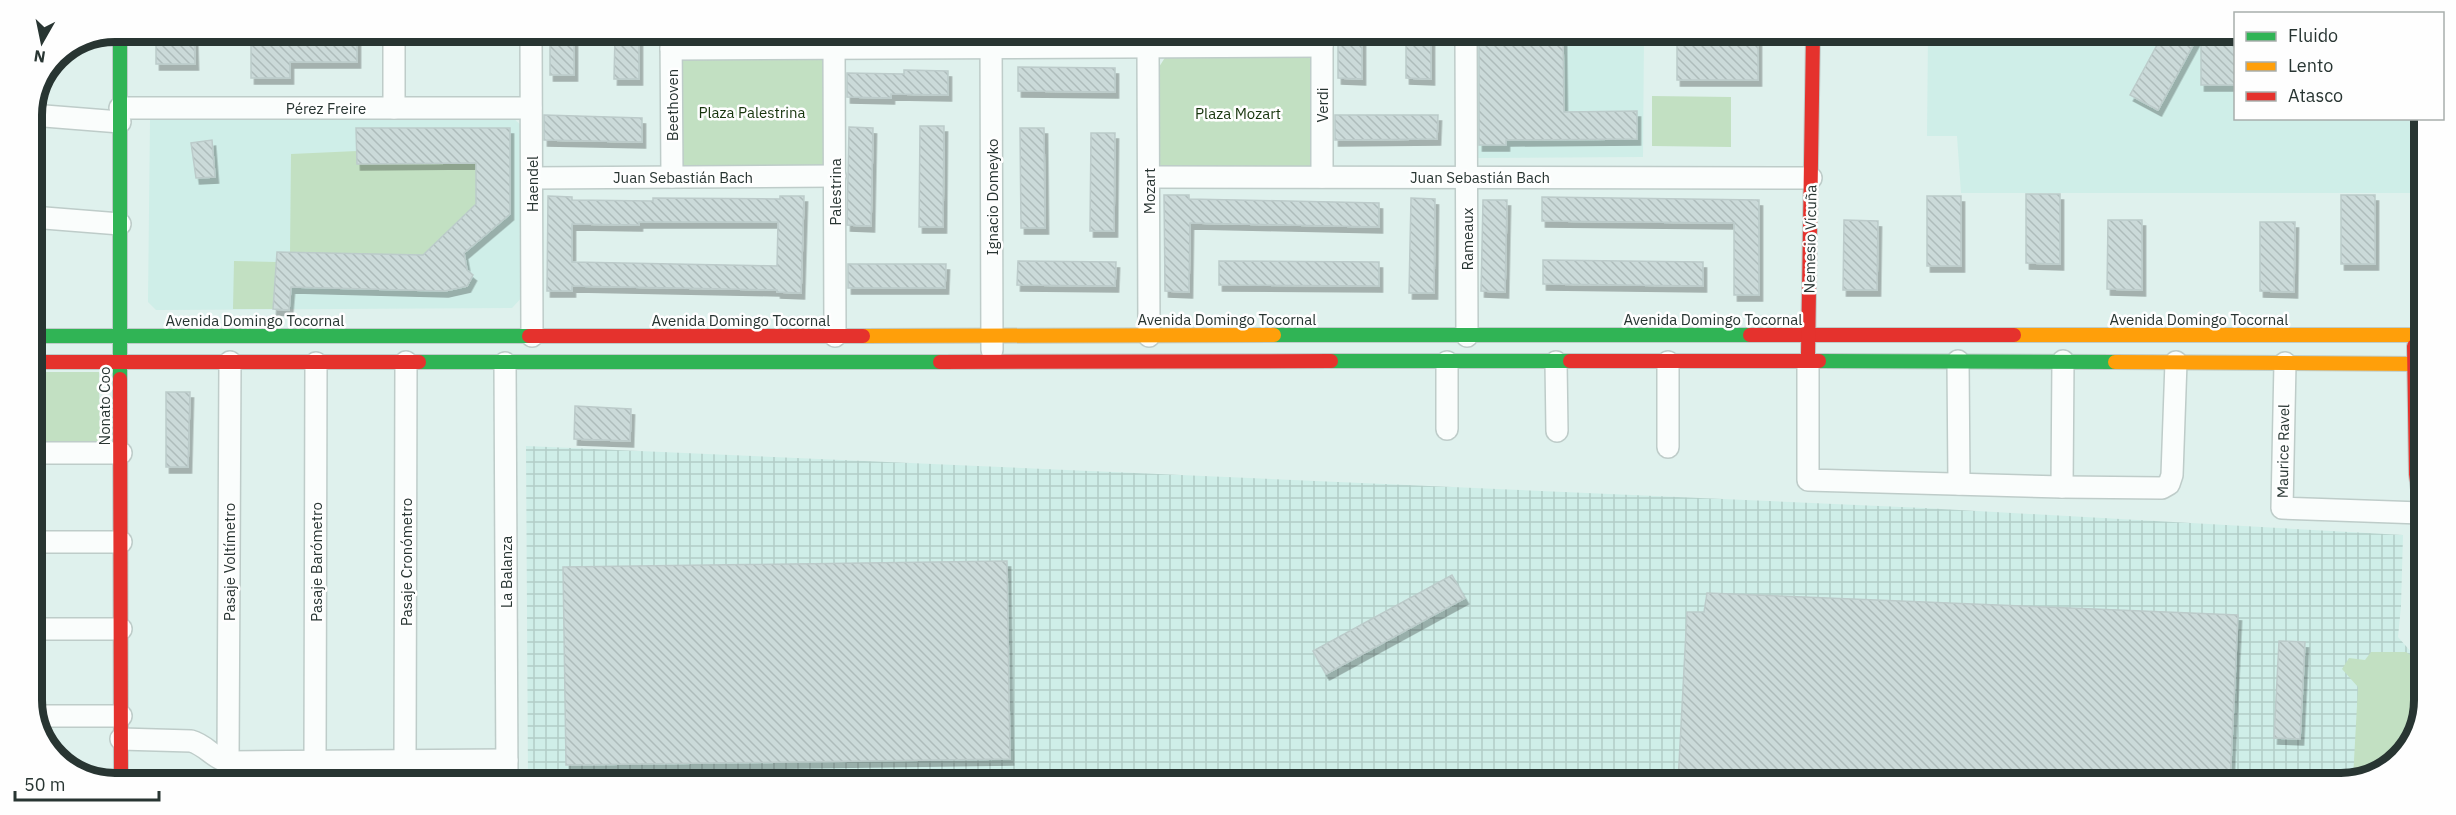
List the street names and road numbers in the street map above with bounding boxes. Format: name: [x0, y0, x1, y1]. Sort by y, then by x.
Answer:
street label: Beethoven: [663, 69, 682, 141]
street label: Verdi: [1313, 88, 1332, 122]
street label: Pérez Freire: [286, 99, 366, 118]
street label: Ignacio Domeyko: [983, 139, 1002, 255]
street label: Haendel: [523, 156, 542, 212]
street label: Palestrina: [826, 158, 845, 226]
street label: Juan Sebastián Bach: [613, 168, 753, 187]
street label: Mozart: [1140, 168, 1159, 214]
street label: Juan Sebastián Bach: [1410, 168, 1550, 187]
street label: Nemesio Vicuña: [1800, 185, 1820, 293]
street label: Rameaux: [1458, 207, 1477, 270]
street label: Avenida Domingo Tocornal: [1138, 310, 1316, 329]
street label: Avenida Domingo Tocornal: [1624, 310, 1802, 329]
street label: Avenida Domingo Tocornal: [2110, 310, 2288, 329]
street label: Avenida Domingo Tocornal: [166, 311, 344, 330]
street label: Avenida Domingo Tocornal: [652, 311, 830, 330]
street label: Nonato Coo: [95, 367, 114, 445]
street label: Maurice Ravel: [2273, 404, 2293, 498]
street label: Pasaje Cronómetro: [397, 498, 416, 626]
street label: Pasaje Barómetro: [307, 502, 326, 622]
street label: Pasaje Voltímetro: [220, 503, 239, 621]
street label: La Balanza: [497, 536, 516, 608]

